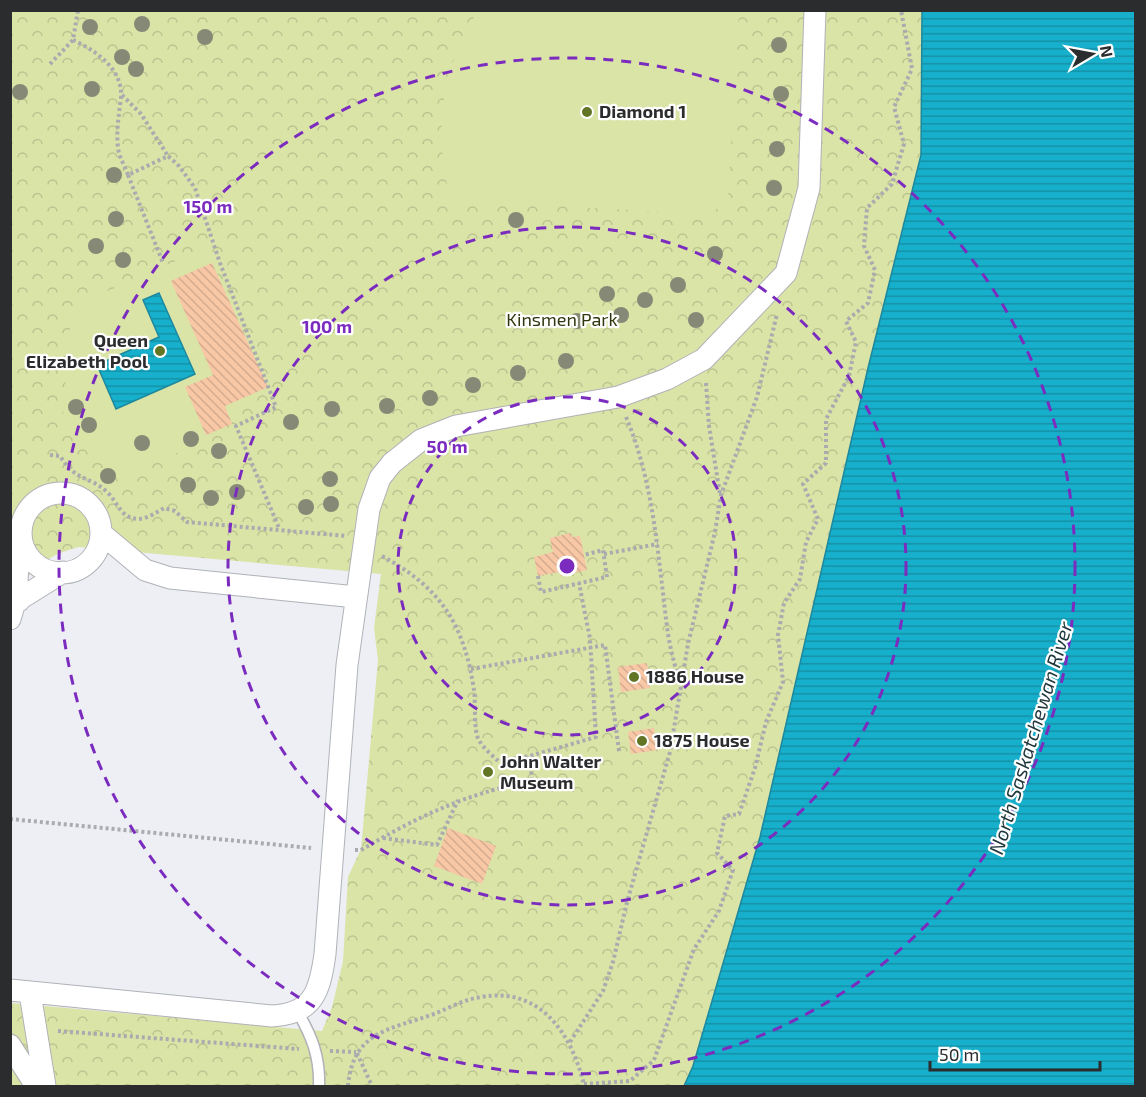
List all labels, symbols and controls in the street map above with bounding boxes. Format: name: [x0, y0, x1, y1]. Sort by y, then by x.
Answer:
north arrow: [1062, 24, 1122, 84]
text: N: [1097, 44, 1118, 59]
place label: Diamond 1: [599, 100, 686, 122]
marker: Diamond 1: [580, 105, 594, 119]
text: 150 m: [184, 195, 232, 217]
park label: Kinsmen Park: [506, 308, 618, 330]
text: 100 m: [302, 315, 352, 337]
place label: Queen Elizabeth Pool: [26, 329, 148, 372]
marker: Queen Elizabeth Pool: [153, 344, 167, 358]
text: 50 m: [426, 435, 468, 457]
centre of rings: [557, 556, 577, 576]
water label: North Saskatchewan River: [983, 617, 1077, 857]
place label: 1886 House: [646, 665, 744, 687]
marker: 1886 House: [627, 670, 641, 684]
place label: 1875 House: [654, 729, 750, 751]
marker: 1875 House: [635, 734, 649, 748]
place label: John Walter Museum: [500, 750, 602, 793]
marker: John Walter Museum: [481, 765, 495, 779]
scale bar: [930, 1034, 1100, 1072]
text: 50 m: [939, 1043, 979, 1065]

